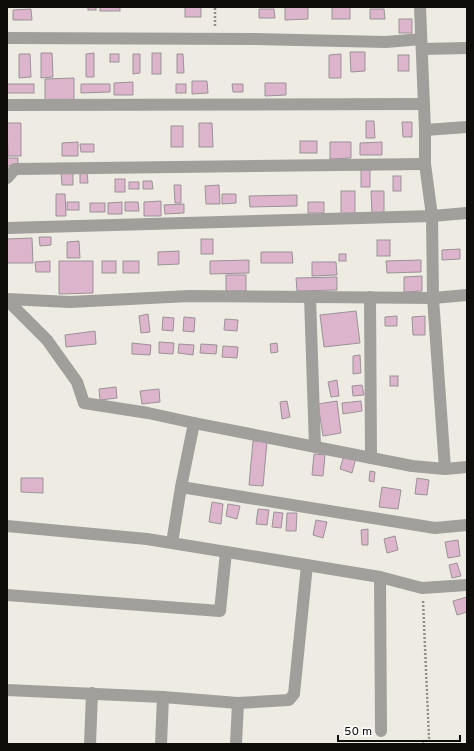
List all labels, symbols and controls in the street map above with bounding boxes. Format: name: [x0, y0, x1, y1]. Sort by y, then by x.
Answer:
scale bar: [338, 717, 460, 743]
text: 50 m: [344, 724, 372, 740]

